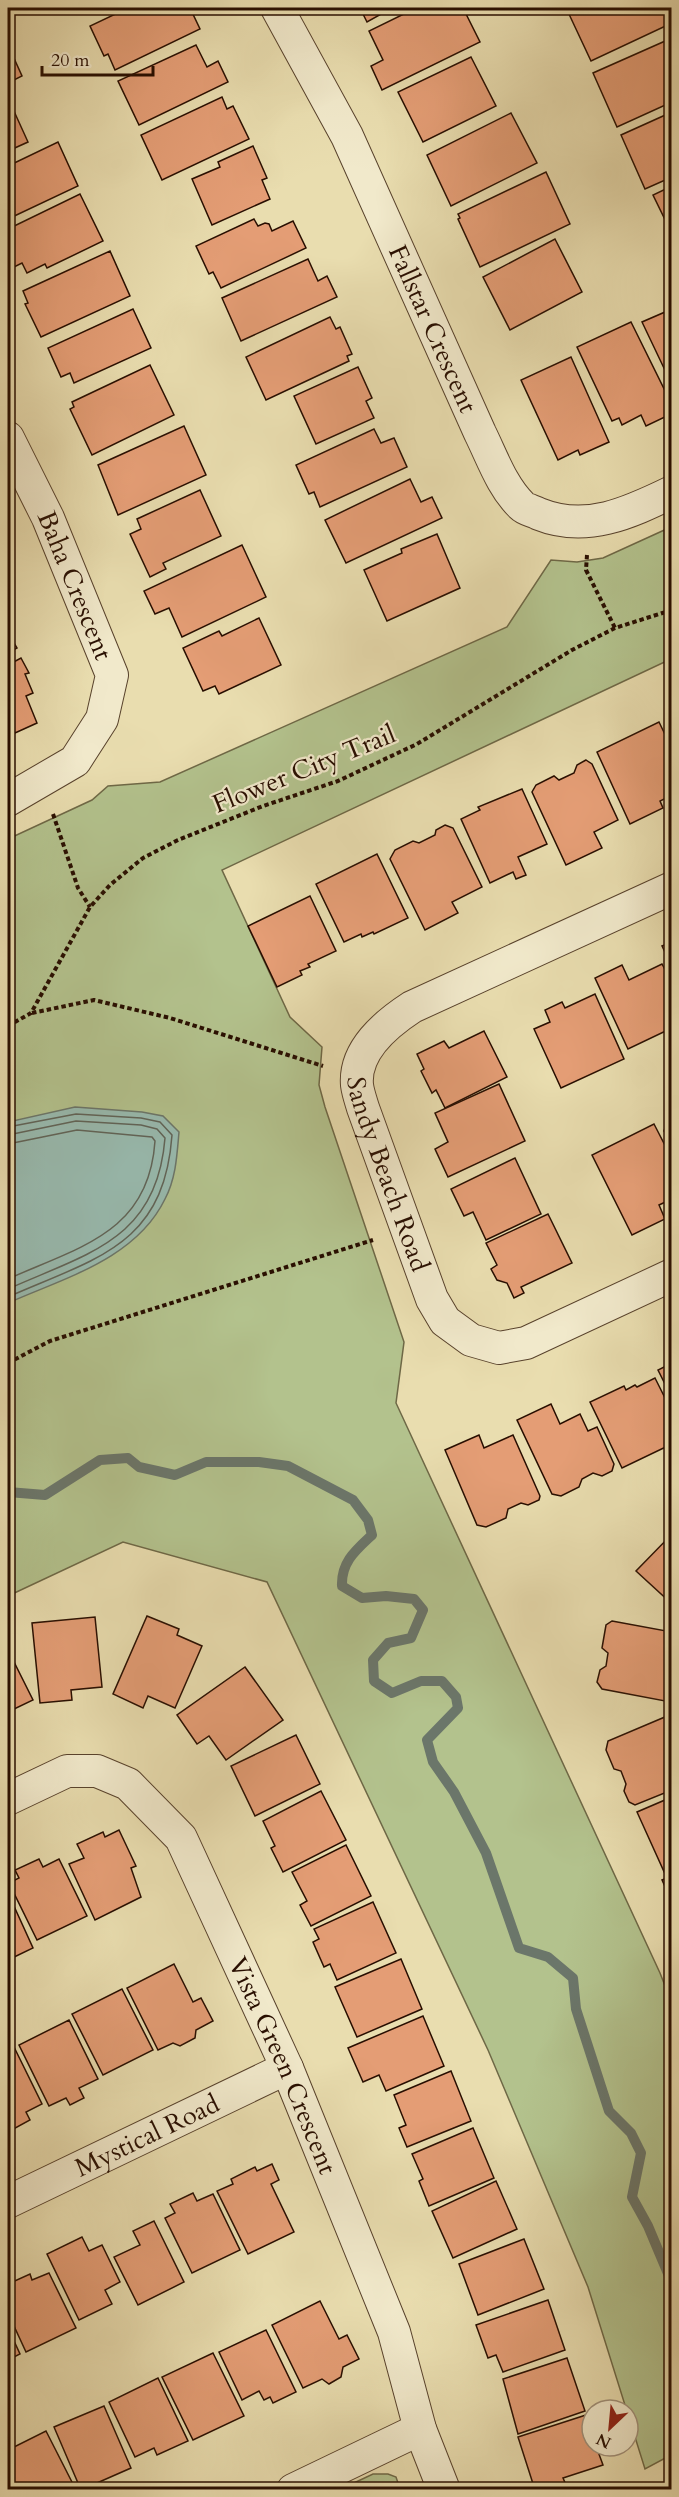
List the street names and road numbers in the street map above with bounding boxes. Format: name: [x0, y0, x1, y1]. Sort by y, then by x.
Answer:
street label: Fallstar Crescent: [380, 239, 486, 418]
street label: Baha Crescent: [29, 505, 121, 665]
street label: Flower City Trail: [207, 716, 401, 822]
street label: Sandy Beach Road: [339, 1076, 438, 1276]
street label: Vista Green Crescent: [221, 1951, 346, 2179]
street label: Mystical Road: [69, 2086, 225, 2185]

